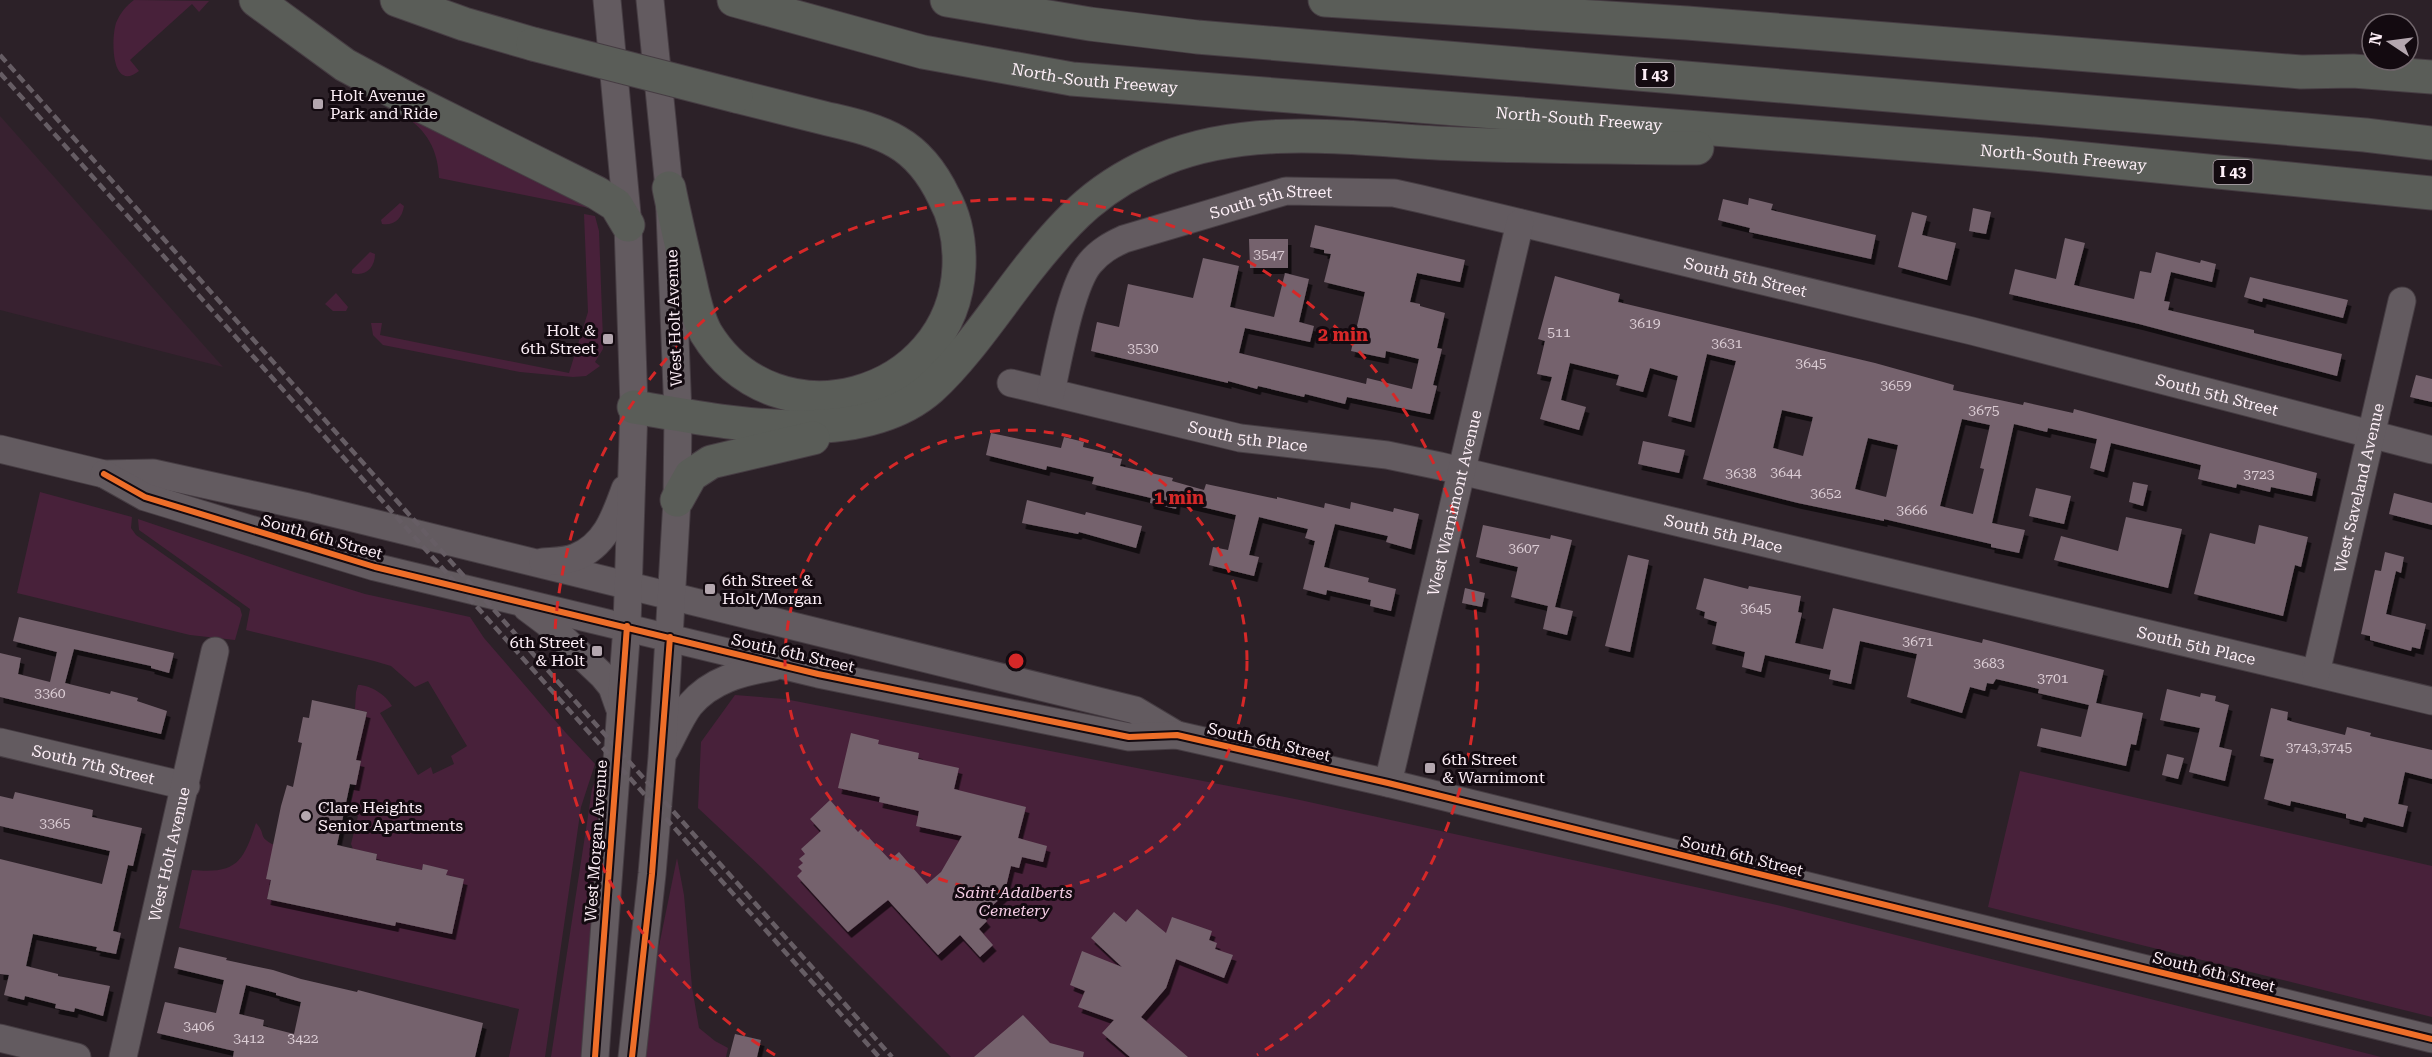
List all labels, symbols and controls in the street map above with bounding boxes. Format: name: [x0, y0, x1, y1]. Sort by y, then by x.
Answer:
north arrow: [2360, 12, 2420, 72]
text: N: [2365, 31, 2387, 47]
street label: North-South Freeway: [1010, 59, 1179, 97]
road number: I 43: [1636, 63, 1674, 87]
place label: Holt Avenue Park and Ride: [330, 86, 438, 123]
marker: Holt Avenue Park and Ride: [311, 97, 325, 111]
street label: North-South Freeway: [1495, 103, 1664, 135]
street label: North-South Freeway: [1979, 140, 2148, 175]
road number: I 43: [2214, 160, 2252, 184]
street label: South 5th Street: [1207, 182, 1332, 223]
house number: 3547: [1253, 246, 1285, 262]
street label: West Holt Avenue: [662, 249, 686, 387]
street label: South 5th Street: [1682, 253, 1809, 301]
house number: 3619: [1629, 315, 1661, 331]
place label: Holt & 6th Street: [521, 321, 596, 358]
text: 2 min: [1318, 324, 1368, 345]
house number: 511: [1547, 324, 1571, 340]
marker: Holt & 6th Street: [601, 332, 615, 346]
house number: 3631: [1711, 335, 1743, 351]
house number: 3530: [1127, 340, 1159, 356]
house number: 3645: [1795, 355, 1827, 371]
street label: South 5th Street: [2154, 369, 2280, 419]
house number: 3659: [1880, 377, 1912, 393]
street label: West Saveland Avenue: [2330, 401, 2388, 575]
house number: 3675: [1968, 402, 2000, 418]
street label: West Warnimont Avenue: [1423, 408, 1485, 598]
street label: South 5th Place: [1186, 416, 1309, 455]
house number: 3644: [1770, 464, 1802, 480]
house number: 3638: [1725, 465, 1757, 481]
house number: 3723: [2243, 466, 2275, 482]
house number: 3652: [1810, 485, 1842, 501]
text: 1 min: [1154, 487, 1204, 508]
house number: 3666: [1896, 502, 1928, 518]
street label: South 5th Place: [1662, 510, 1785, 556]
street label: South 6th Street: [259, 511, 385, 563]
house number: 3607: [1508, 540, 1540, 556]
place label: 6th Street & Holt/Morgan: [722, 571, 822, 608]
marker: 6th Street & Holt/Morgan: [703, 582, 717, 596]
house number: 3645: [1740, 600, 1772, 616]
street label: South 5th Place: [2135, 622, 2258, 668]
street label: South 6th Street: [730, 630, 856, 676]
place label: 6th Street & Holt: [510, 633, 585, 670]
house number: 3671: [1902, 633, 1934, 649]
marker: 6th Street & Holt: [590, 644, 604, 658]
centre of rings: [1006, 651, 1026, 671]
house number: 3683: [1973, 655, 2005, 671]
house number: 3701: [2037, 670, 2069, 686]
house number: 3360: [34, 685, 66, 701]
street label: South 6th Street: [1206, 719, 1332, 765]
house number: 3743,3745: [2286, 739, 2352, 755]
street label: South 7th Street: [30, 740, 157, 788]
place label: 6th Street & Warnimont: [1442, 750, 1545, 787]
street label: West Morgan Avenue: [581, 759, 611, 923]
marker: 6th Street & Warnimont: [1423, 761, 1437, 775]
street label: West Holt Avenue: [145, 785, 193, 923]
place label: Clare Heights Senior Apartments: [318, 798, 463, 835]
marker: Clare Heights Senior Apartments: [299, 809, 313, 823]
house number: 3365: [39, 815, 71, 831]
street label: South 6th Street: [1679, 832, 1805, 880]
park label: Saint Adalberts Cemetery: [954, 883, 1073, 920]
street label: South 6th Street: [2151, 948, 2277, 996]
house number: 3406: [183, 1018, 215, 1034]
house number: 3412: [233, 1030, 265, 1046]
house number: 3422: [287, 1030, 319, 1046]

